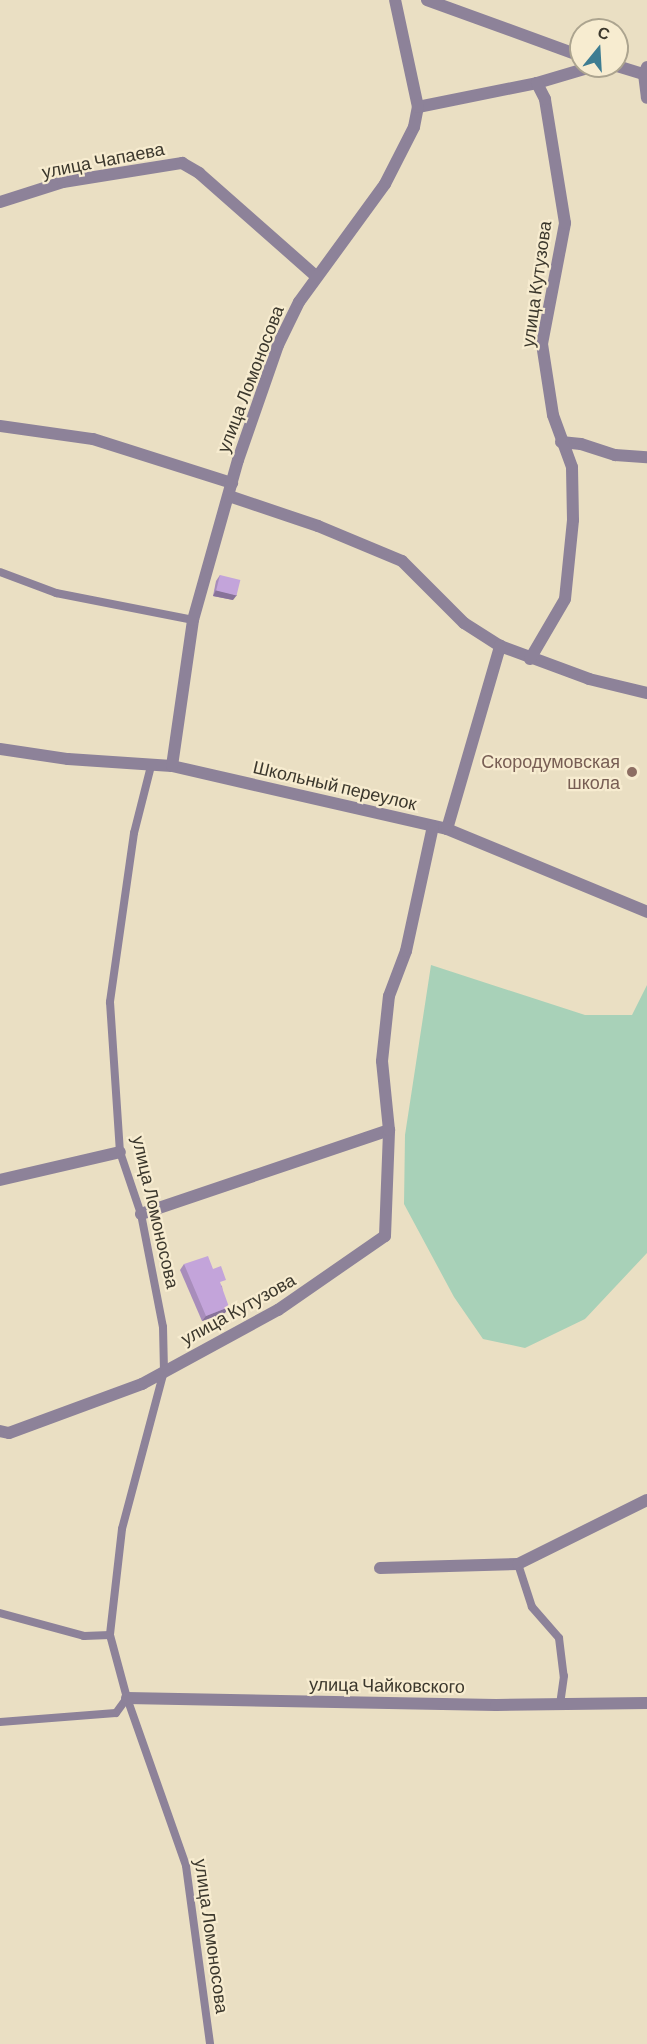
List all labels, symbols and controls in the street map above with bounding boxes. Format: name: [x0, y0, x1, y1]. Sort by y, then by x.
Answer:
north arrow: [569, 18, 629, 78]
text: С: [596, 21, 613, 43]
street label: улица Чапаева: [40, 138, 166, 182]
street label: улица Кутузова: [516, 219, 556, 349]
street label: улица Ломоносова: [212, 302, 288, 456]
place label: Скородумовская школа: [481, 751, 620, 794]
street label: Школьный переулок: [251, 756, 419, 814]
marker: Скородумовская школа: [625, 765, 639, 779]
street label: улица Ломоносова: [128, 1134, 184, 1290]
street label: улица Кутузова: [177, 1269, 299, 1349]
street label: улица Чайковского: [309, 1673, 465, 1697]
street label: улица Ломоносова: [190, 1857, 234, 2015]

